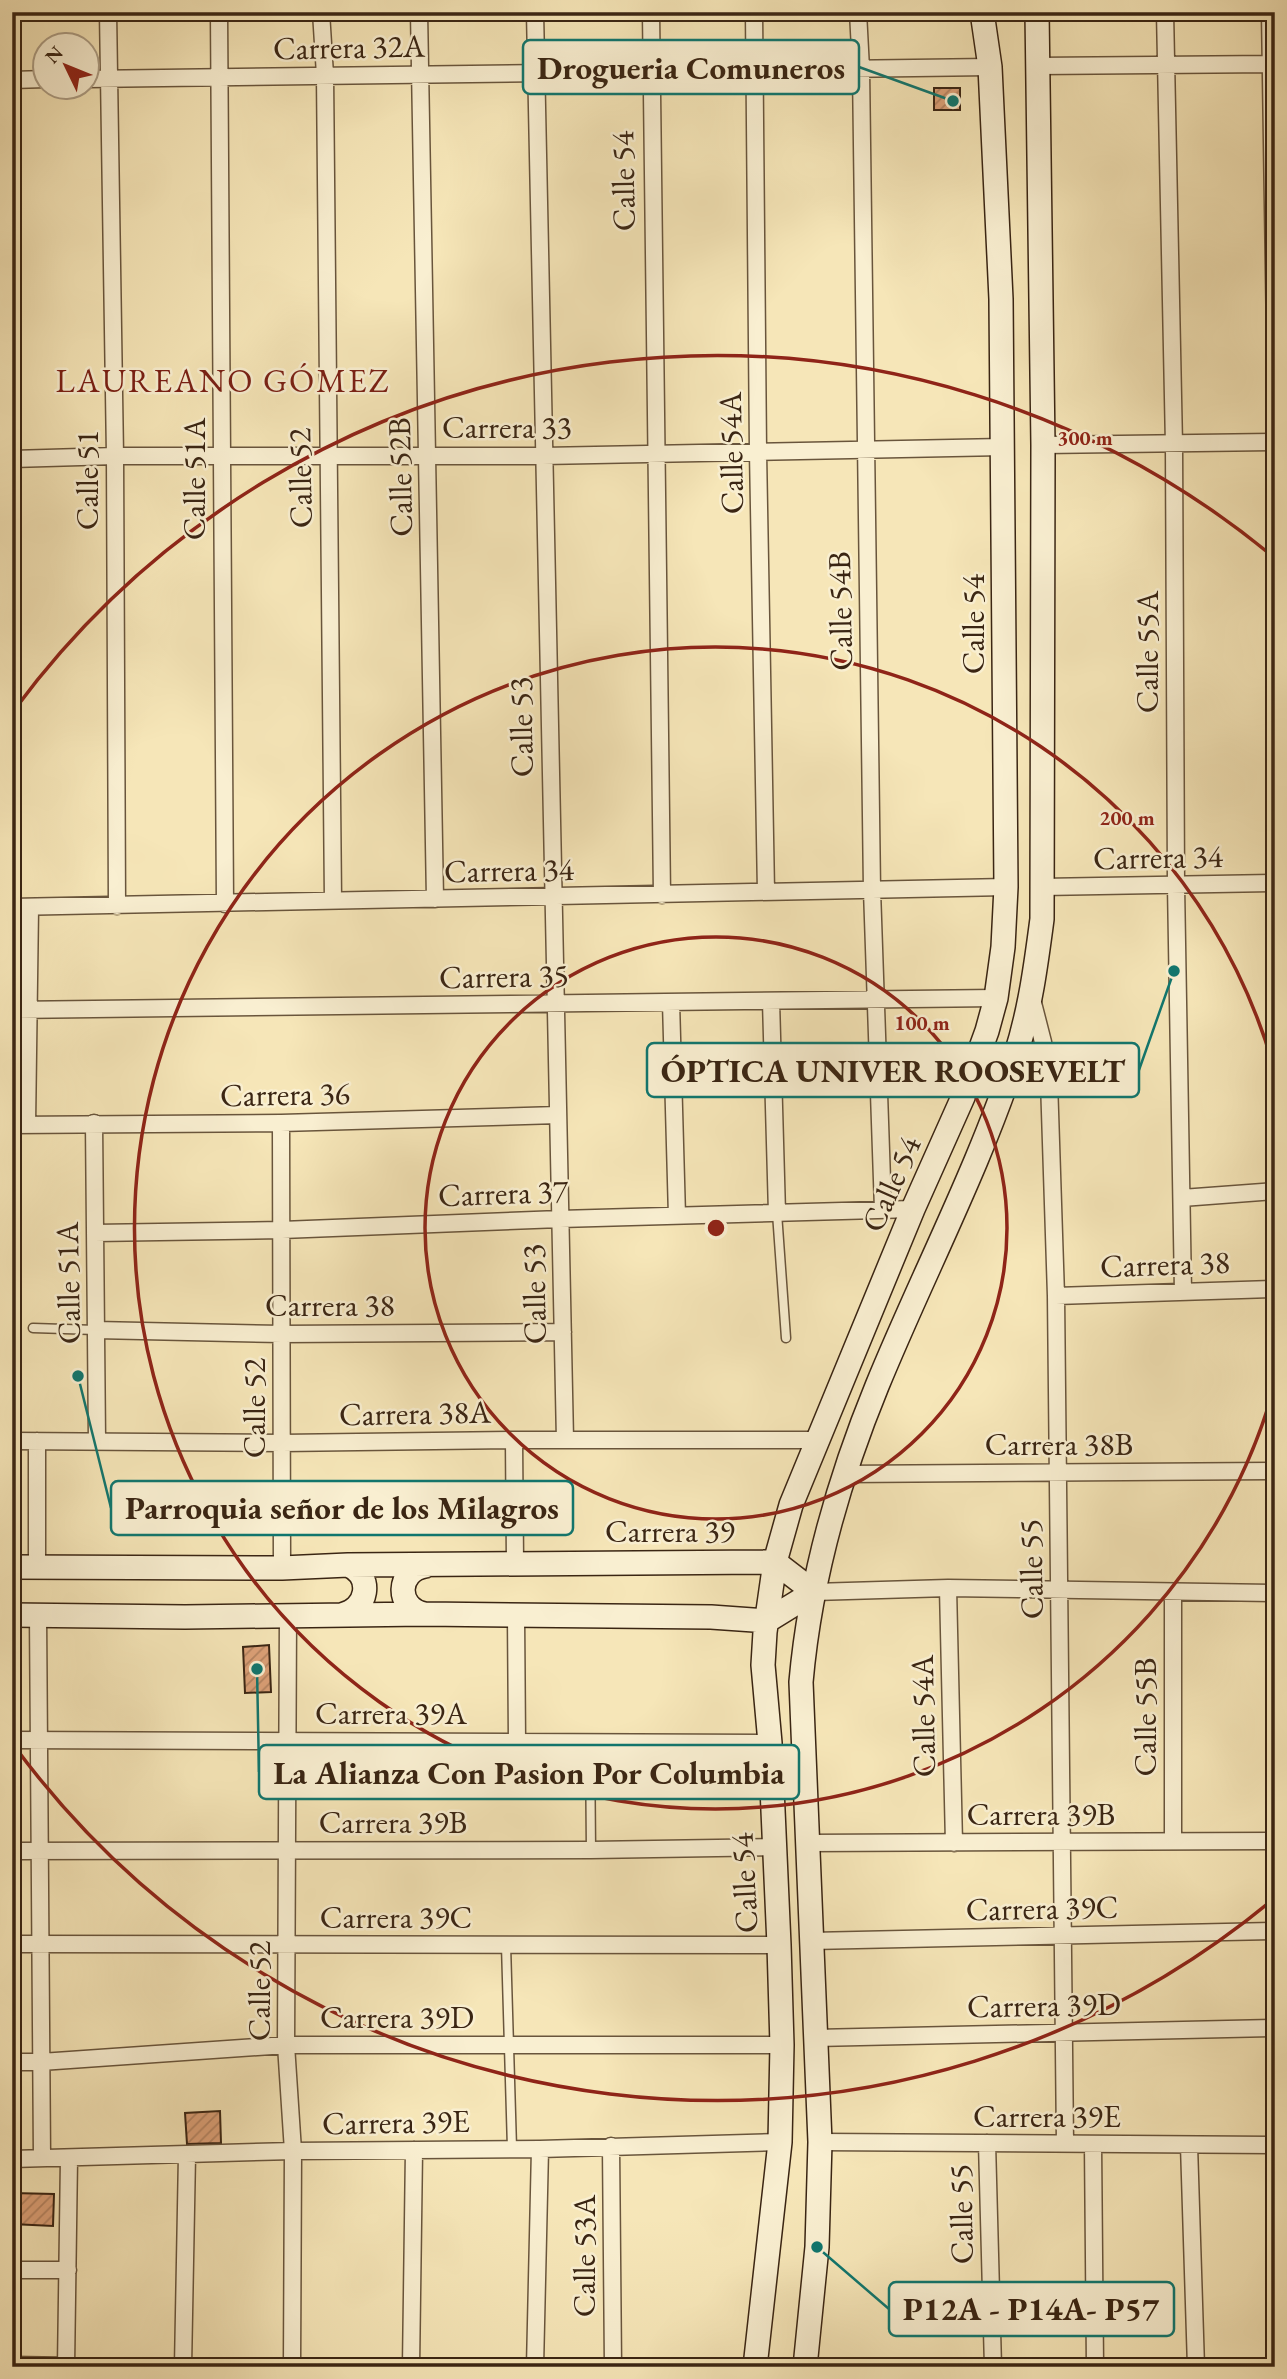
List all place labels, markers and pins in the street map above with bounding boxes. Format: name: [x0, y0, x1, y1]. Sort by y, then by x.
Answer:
callout: Drogueria Comuneros: [523, 40, 859, 94]
callout: ÓPTICA UNIVER ROOSEVELT: [647, 1043, 1139, 1097]
centre of rings: [704, 1216, 728, 1240]
callout: Parroquia señor de los Milagros: [111, 1481, 573, 1535]
callout: La Alianza Con Pasion Por Columbia: [259, 1745, 799, 1799]
callout: P12A - P14A- P57: [889, 2282, 1174, 2336]

